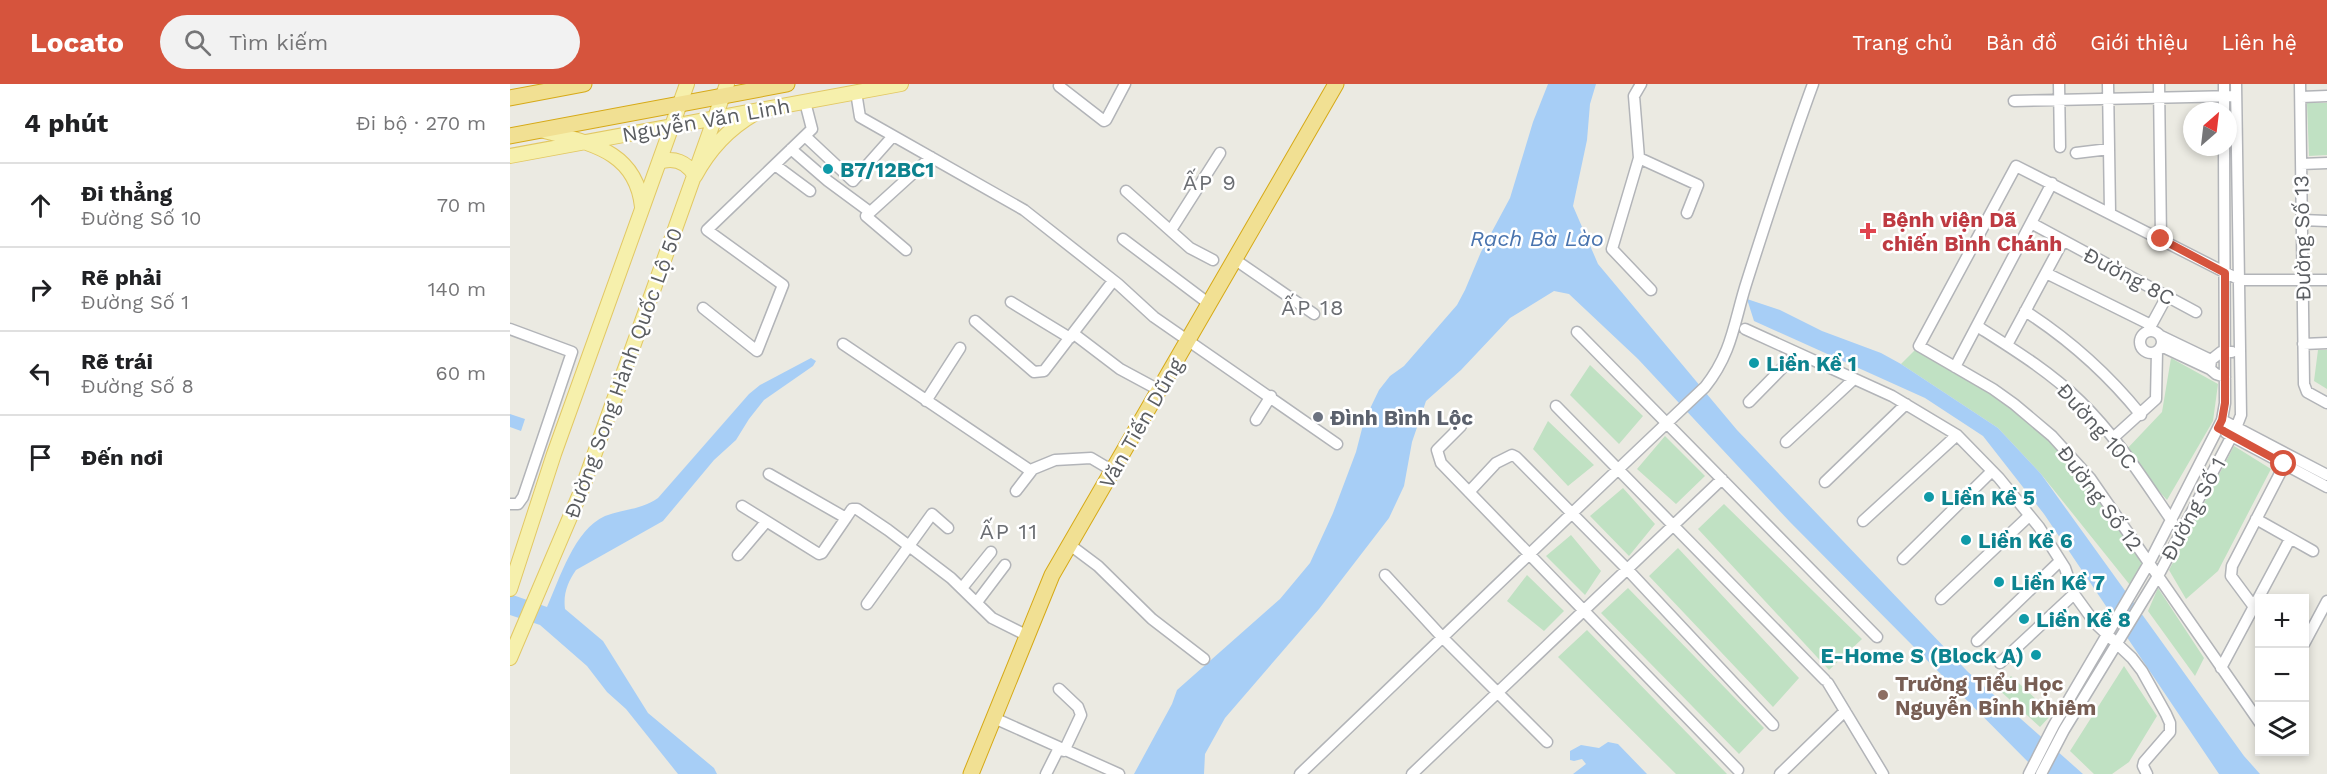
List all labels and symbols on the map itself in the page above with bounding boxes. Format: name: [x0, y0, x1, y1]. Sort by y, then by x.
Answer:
street label: Nguyễn Văn Linh: [620, 93, 792, 147]
north arrow: [2183, 102, 2237, 156]
place label: B7/12BC1: [840, 157, 934, 182]
marker: B7/12BC1: [821, 162, 835, 176]
district label: ẤP 9: [1183, 168, 1237, 195]
street label: Đường Số 13: [2288, 175, 2316, 301]
place label: Bệnh viện Dã chiến Bình Chánh: [1882, 207, 2062, 256]
marker: Bệnh viện Dã chiến Bình Chánh: [1859, 222, 1877, 240]
street label: Đường Song Hành Quốc Lộ 50: [559, 224, 687, 522]
route end: [2147, 225, 2173, 251]
water label: Rạch Bà Lào: [1470, 226, 1604, 251]
street label: Đường 8C: [2079, 242, 2179, 310]
district label: ẤP 18: [1281, 293, 1345, 320]
place label: Liền Kề 1: [1766, 351, 1857, 376]
street label: Văn Tiến Dũng: [1094, 353, 1189, 493]
marker: Liền Kề 1: [1747, 356, 1761, 370]
street label: Đường 10C: [2052, 378, 2142, 474]
place label: Đình Bình Lộc: [1330, 405, 1473, 430]
marker: Đình Bình Lộc: [1311, 410, 1325, 424]
street label: Đường Số 12: [2052, 440, 2148, 556]
route start: [2270, 450, 2296, 476]
street label: Đường Số 1: [2155, 453, 2231, 565]
place label: Liền Kề 5: [1941, 485, 2035, 510]
marker: Liền Kề 5: [1922, 490, 1936, 504]
district label: ẤP 11: [979, 517, 1039, 544]
place label: Liền Kề 6: [1978, 528, 2073, 553]
marker: Liền Kề 6: [1959, 533, 1973, 547]
place label: Liền Kề 7: [2011, 570, 2105, 595]
marker: Liền Kề 7: [1992, 575, 2006, 589]
place label: Liền Kề 8: [2036, 607, 2131, 632]
marker: Liền Kề 8: [2017, 612, 2031, 626]
place label: E-Home S (Block A): [1820, 643, 2024, 668]
marker: E-Home S (Block A): [2029, 648, 2043, 662]
place label: Trường Tiểu Học Nguyễn Bỉnh Khiêm: [1895, 671, 2096, 720]
marker: Trường Tiểu Học Nguyễn Bỉnh Khiêm: [1876, 688, 1890, 702]

